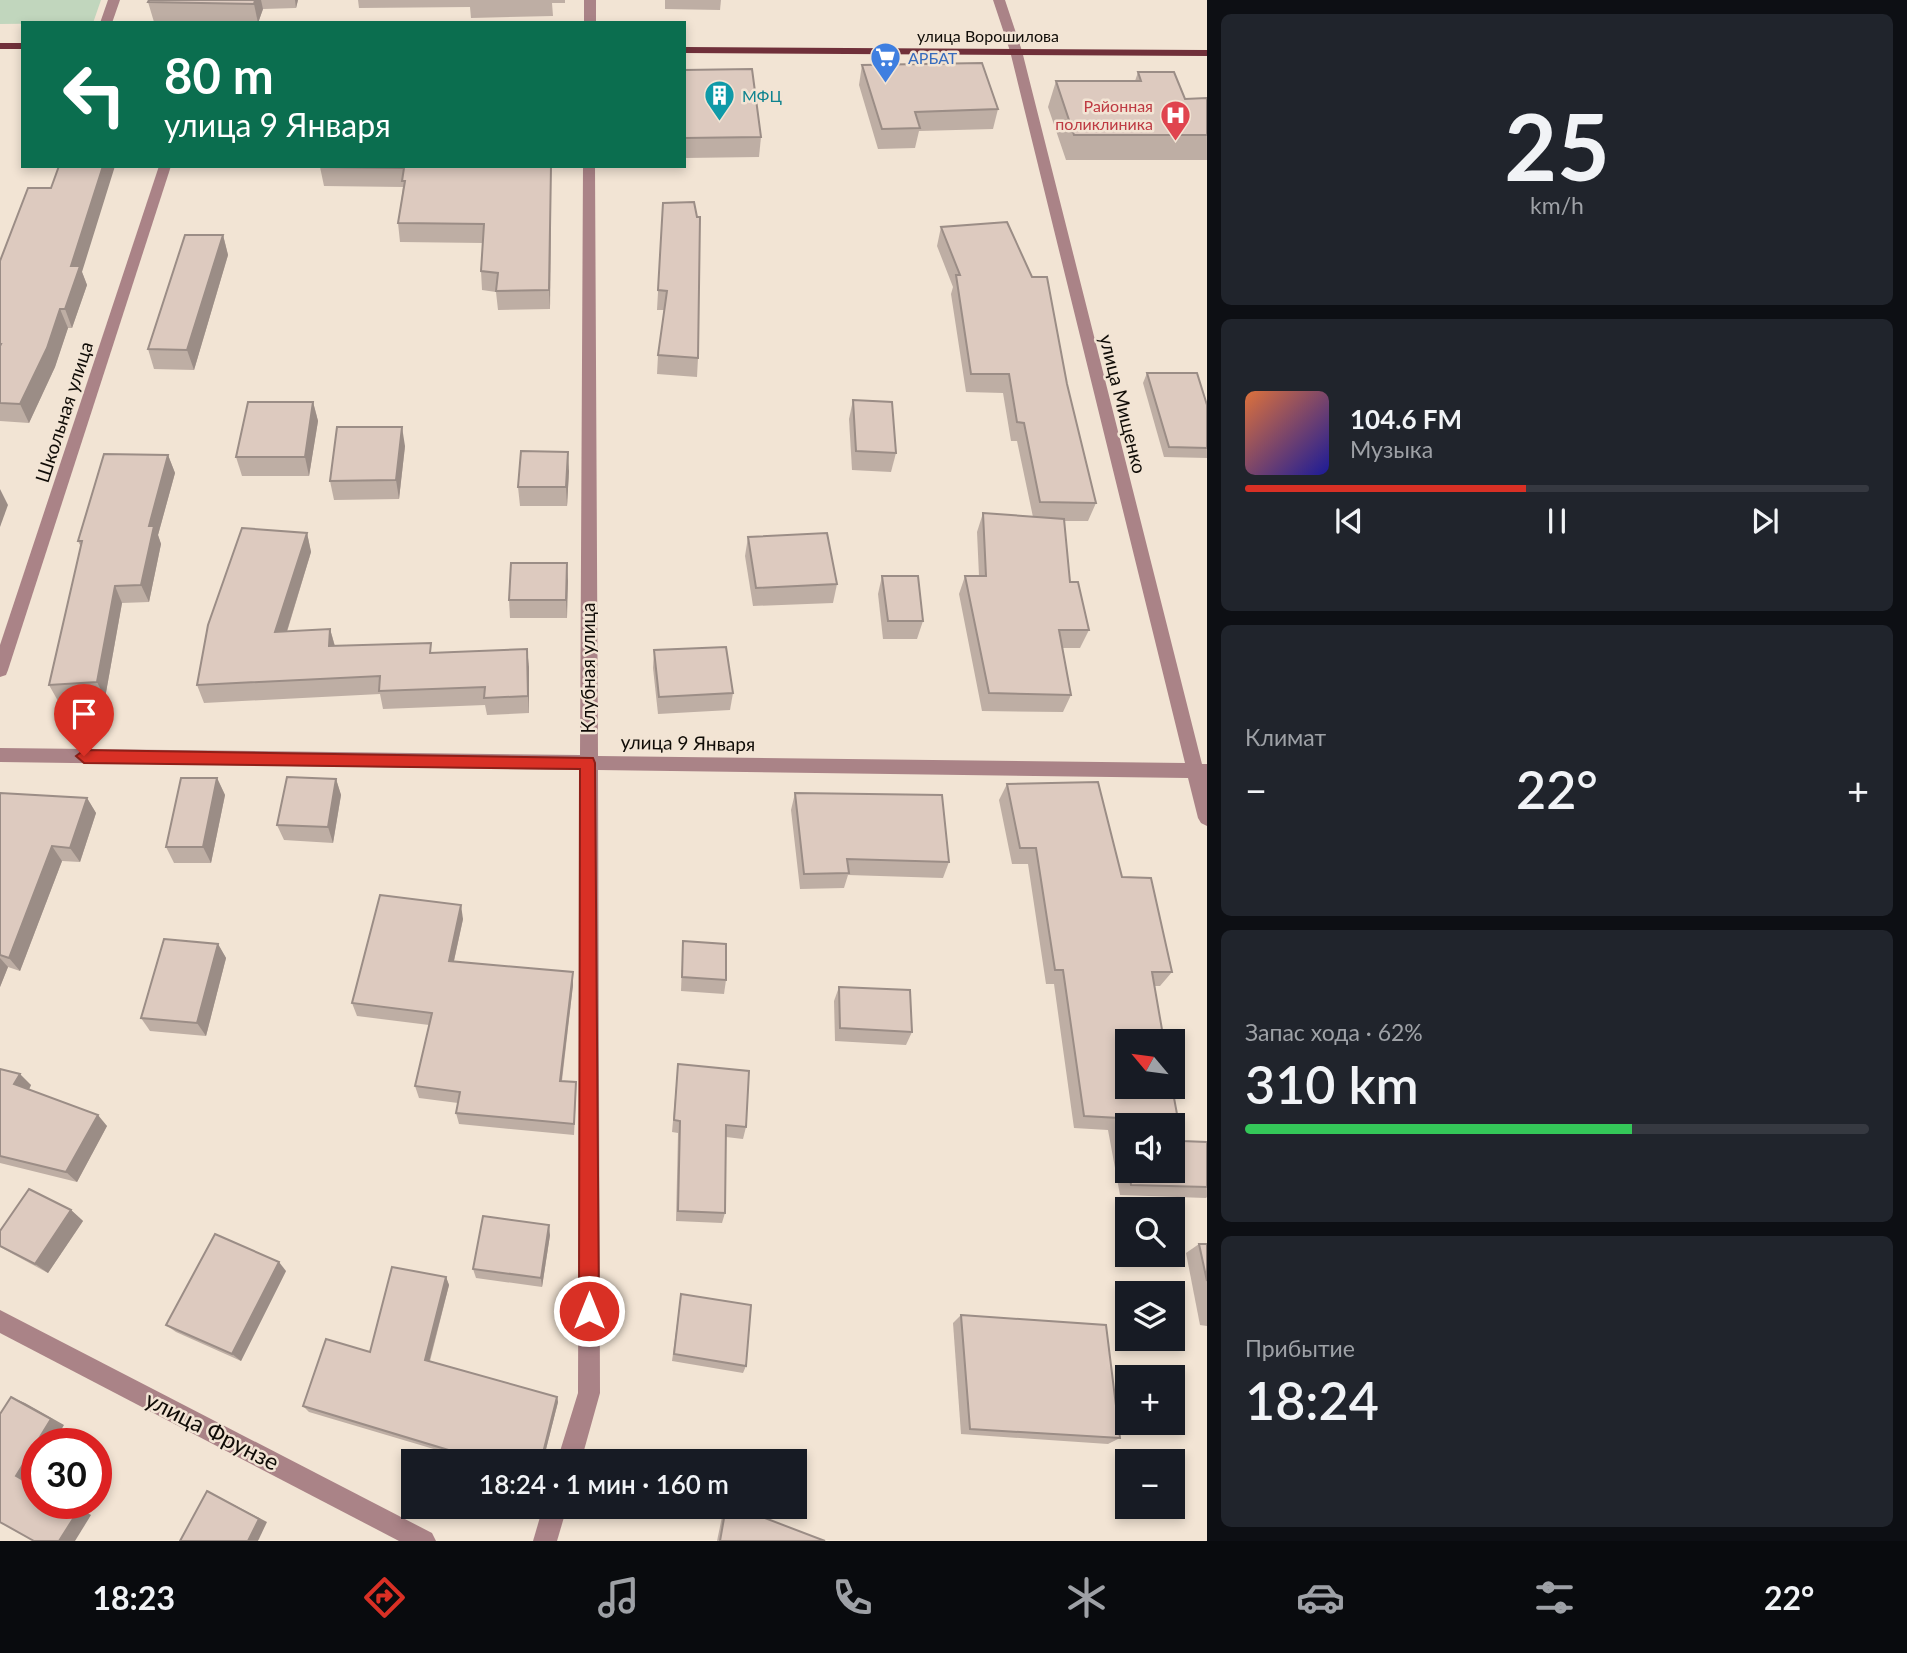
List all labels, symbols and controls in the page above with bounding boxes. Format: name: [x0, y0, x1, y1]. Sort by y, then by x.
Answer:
street label: улица Ворошилова: [917, 26, 1059, 45]
supermarket icon: АРБАТ: [868, 41, 902, 85]
text: 80 m: [164, 46, 274, 104]
place label: АРБАТ: [908, 48, 958, 67]
icon: left: [49, 49, 140, 140]
building icon: МФЦ: [702, 79, 736, 123]
place label: МФЦ: [742, 86, 782, 105]
text: 25: [1504, 91, 1610, 200]
place label: Районная поликлиника: [1055, 96, 1153, 133]
hospital icon: Районная поликлиника: [1159, 98, 1193, 142]
text: улица 9 Января: [164, 105, 391, 144]
text: km/h: [1530, 191, 1584, 219]
street label: улица Мищенко: [1095, 332, 1152, 476]
street label: Школьная улица: [30, 339, 97, 485]
text: 104.6 FM: [1350, 403, 1462, 435]
text: Музыка: [1350, 435, 1433, 463]
icon: previous: [1330, 502, 1368, 540]
icon: pause: [1538, 502, 1576, 540]
icon: next: [1746, 502, 1784, 540]
street label: Клубная улица: [576, 602, 599, 734]
pin: [54, 684, 114, 756]
icon: arrive: [65, 695, 103, 733]
text: Климат: [1245, 723, 1326, 751]
street label: улица 9 Января: [620, 730, 756, 755]
text: 22°: [1516, 758, 1598, 820]
text: −: [1245, 767, 1267, 813]
text: +: [1847, 767, 1869, 813]
text: Запас хода · 62%: [1245, 1018, 1423, 1046]
north arrow: [1115, 1029, 1185, 1099]
map controls: [1115, 1029, 1185, 1519]
text: 310 km: [1245, 1053, 1419, 1115]
button: sound: [1115, 1113, 1185, 1183]
button: search: [1115, 1197, 1185, 1267]
position arrow: [552, 1274, 626, 1348]
button: layers: [1115, 1281, 1185, 1351]
text: Прибытие: [1245, 1334, 1355, 1362]
button: +: [1115, 1365, 1185, 1435]
text: 18:24: [1245, 1369, 1379, 1431]
street label: улица Фрунзе: [141, 1384, 284, 1476]
speed limit sign: 30: [21, 1428, 112, 1519]
button: −: [1115, 1449, 1185, 1519]
text: 18:24 · 1 мин · 160 m: [479, 1468, 729, 1500]
icon: directions: [360, 1573, 409, 1622]
icon: music: [594, 1573, 643, 1622]
icon: phone: [828, 1573, 877, 1622]
icon: climate: [1062, 1573, 1111, 1622]
icon: car: [1296, 1573, 1345, 1622]
icon: filters: [1530, 1573, 1579, 1622]
text: 18:23: [93, 1578, 175, 1617]
text: 22°: [1764, 1578, 1814, 1617]

